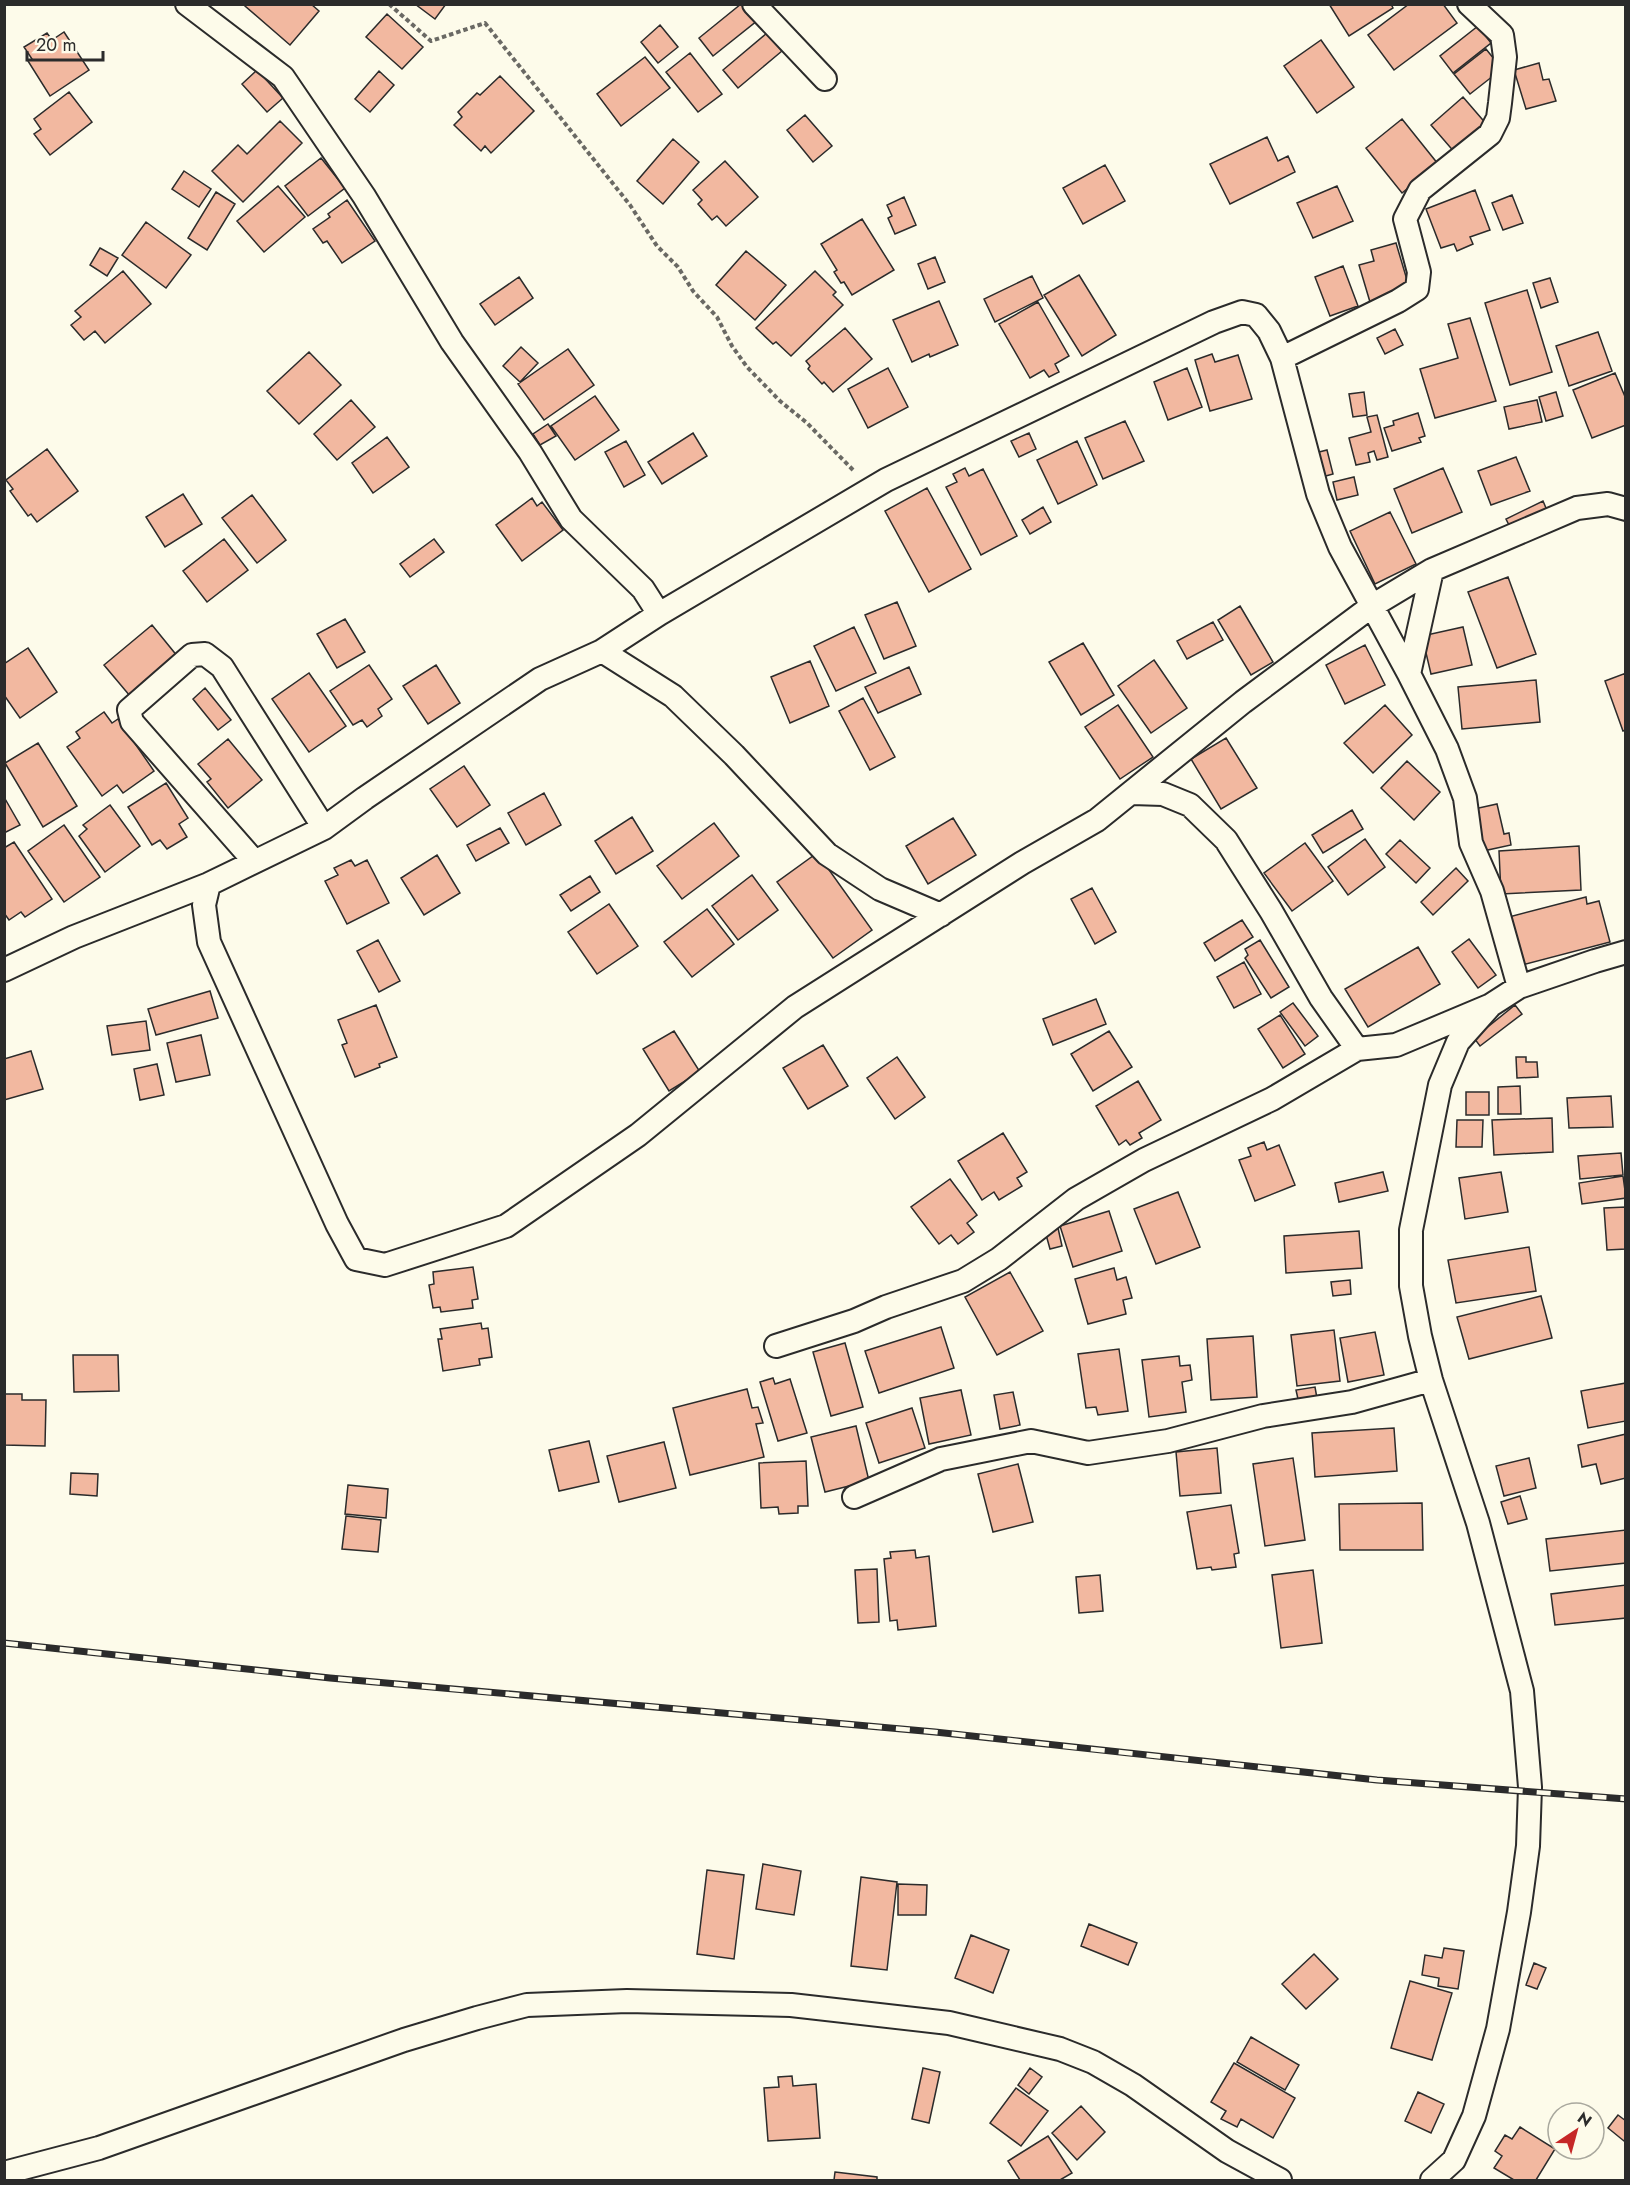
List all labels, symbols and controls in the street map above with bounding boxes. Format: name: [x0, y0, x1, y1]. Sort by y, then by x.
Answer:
scale bar: [27, 24, 104, 62]
text: 20 m: [36, 32, 76, 58]
north arrow: [1546, 2101, 1606, 2161]
text: N: [1573, 2106, 1596, 2132]

